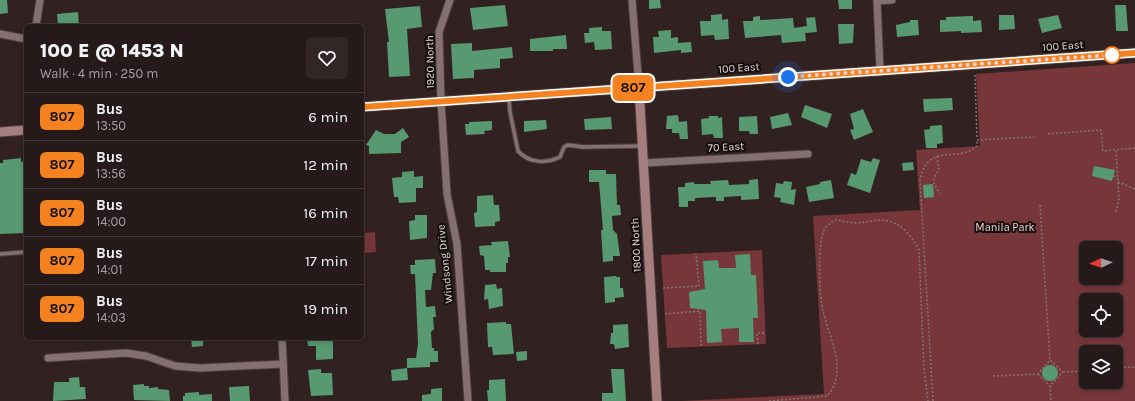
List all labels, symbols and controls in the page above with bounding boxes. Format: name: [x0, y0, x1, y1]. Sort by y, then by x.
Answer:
street label: 1920 North: [423, 35, 437, 89]
button: heart: [306, 37, 348, 79]
street label: 100 East: [1042, 38, 1084, 54]
text: 100 E @ 1453 N: [40, 40, 184, 62]
unlabelled marker: [1103, 46, 1121, 64]
street label: 100 East: [718, 60, 760, 76]
text: Walk · 4 min · 250 m: [40, 66, 158, 81]
your location: [778, 67, 798, 87]
line badge: 807: [610, 75, 656, 101]
text: 807: [621, 79, 645, 96]
text: Bus: [96, 100, 123, 118]
text: 807: [50, 108, 74, 125]
text: 6 min: [308, 108, 348, 126]
text: 13:50: [96, 118, 126, 133]
street label: 70 East: [707, 140, 745, 154]
text: Bus: [96, 148, 123, 166]
text: 807: [50, 156, 74, 173]
text: 12 min: [303, 156, 348, 174]
text: 13:56: [96, 166, 126, 181]
text: Bus: [96, 196, 123, 214]
text: 807: [50, 204, 74, 221]
text: 16 min: [303, 204, 348, 222]
text: 14:00: [96, 214, 126, 229]
street label: 1800 North: [628, 218, 644, 272]
park label: Manila Park: [975, 221, 1035, 234]
street label: Windsong Drive: [434, 224, 456, 304]
north arrow: [1079, 241, 1123, 285]
map controls: [1079, 241, 1123, 389]
text: Bus: [96, 244, 123, 262]
text: 807: [50, 252, 74, 269]
text: 17 min: [305, 252, 348, 270]
text: 14:01: [96, 262, 123, 277]
text: Bus: [96, 292, 123, 310]
button: locate: [1079, 293, 1123, 337]
text: 807: [50, 300, 74, 317]
text: 19 min: [303, 300, 348, 318]
text: 14:03: [96, 310, 126, 325]
button: layers: [1079, 345, 1123, 389]

